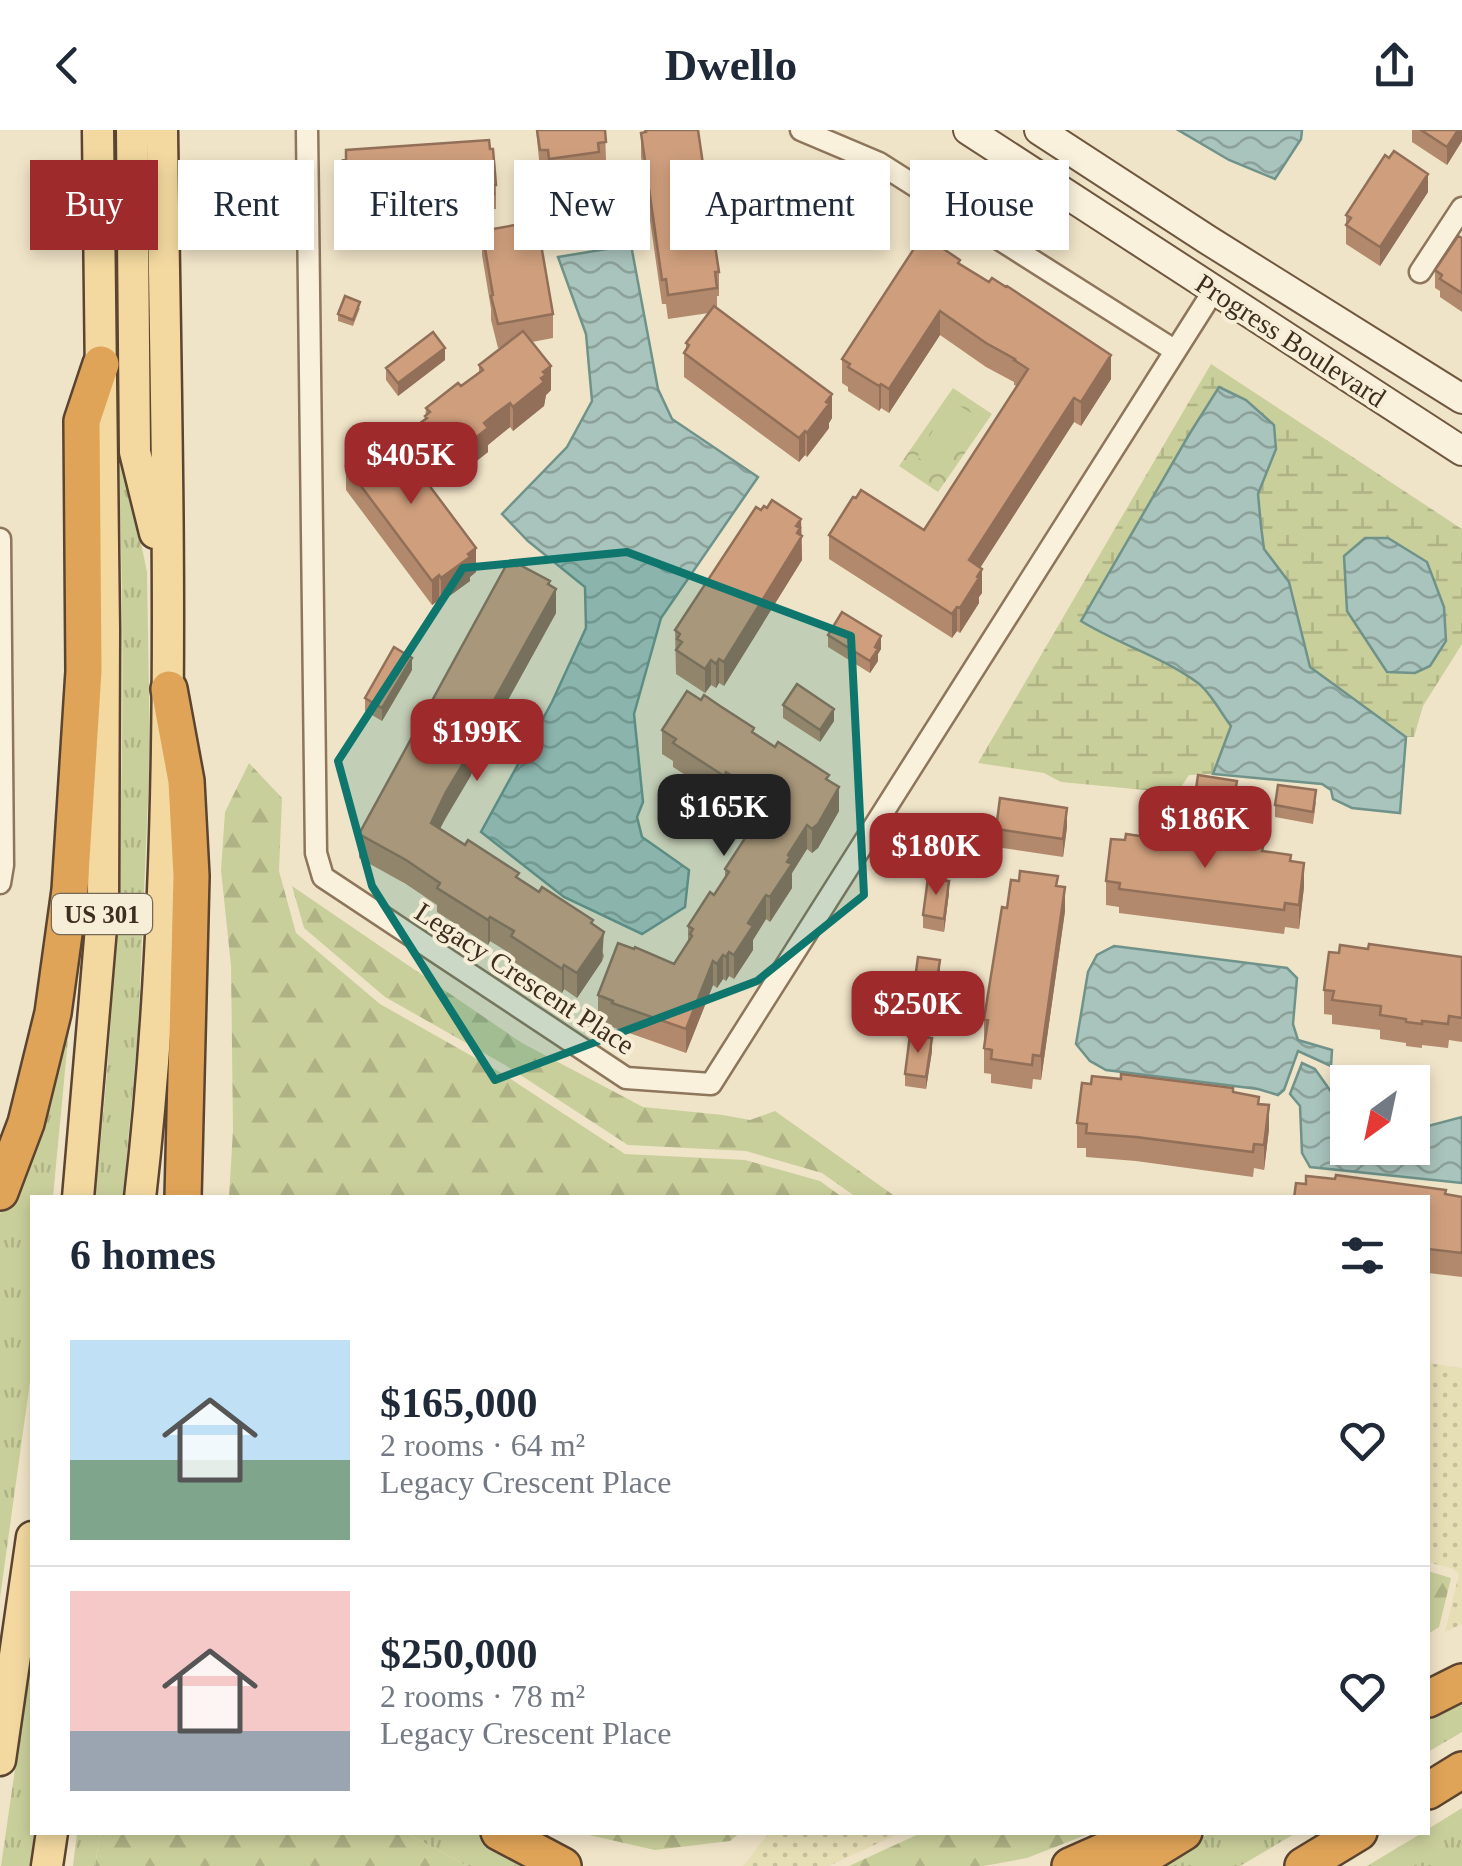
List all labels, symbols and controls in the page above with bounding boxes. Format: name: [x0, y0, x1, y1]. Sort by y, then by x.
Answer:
icon: back: [40, 38, 95, 93]
icon: share: [1367, 38, 1422, 93]
text: Dwello: [665, 40, 797, 90]
chip: Buy: [30, 160, 158, 250]
chip: Rent: [178, 160, 314, 250]
chip: Filters: [334, 160, 494, 250]
chip: New: [514, 160, 650, 250]
chip: Apartment: [670, 160, 890, 250]
chip: House: [910, 160, 1069, 250]
street label: Progress Boulevard: [1190, 267, 1391, 413]
pin: $405K: [341, 422, 481, 507]
text: $405K: [367, 436, 455, 472]
pin: $199K: [407, 699, 547, 784]
text: $199K: [433, 713, 521, 749]
pin: $165K: [654, 774, 794, 859]
pin: $186K: [1135, 786, 1275, 871]
text: $165K: [680, 788, 768, 824]
text: $186K: [1161, 800, 1249, 836]
pin: $180K: [866, 813, 1006, 898]
text: $180K: [892, 827, 980, 863]
road number: US 301: [52, 894, 152, 934]
street label: Legacy Crescent Place: [409, 896, 640, 1061]
pin: $250K: [848, 971, 988, 1056]
text: $250K: [874, 985, 962, 1021]
north arrow: [1330, 1065, 1430, 1165]
map controls: [1330, 1065, 1430, 1165]
icon: filters: [1335, 1228, 1390, 1283]
text: 6 homes: [70, 1232, 216, 1278]
icon: home: [150, 1380, 270, 1500]
text: $165,000: [380, 1380, 538, 1426]
icon: heart: [1335, 1413, 1390, 1468]
text: 2 rooms · 64 m²: [380, 1427, 585, 1463]
text: Legacy Crescent Place: [380, 1464, 671, 1500]
icon: home: [150, 1631, 270, 1751]
text: $250,000: [380, 1631, 538, 1677]
icon: heart: [1335, 1664, 1390, 1719]
text: 2 rooms · 78 m²: [380, 1678, 585, 1714]
text: Legacy Crescent Place: [380, 1715, 671, 1751]

